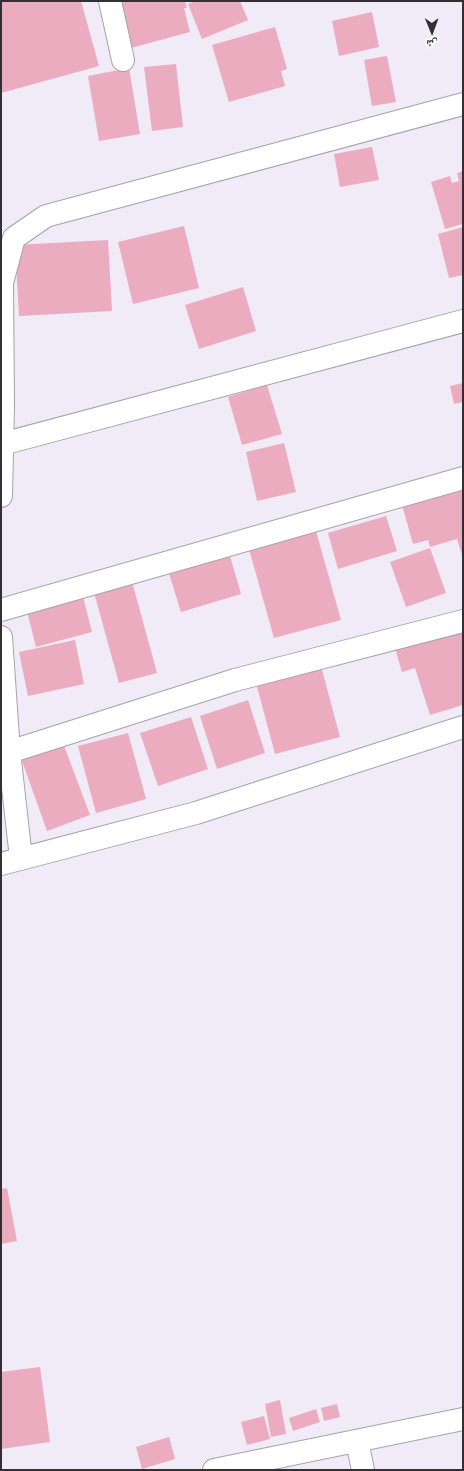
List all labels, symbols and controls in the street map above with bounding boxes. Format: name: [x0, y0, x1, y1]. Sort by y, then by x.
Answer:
north arrow: [412, 12, 452, 52]
text: ش: [426, 37, 438, 52]

